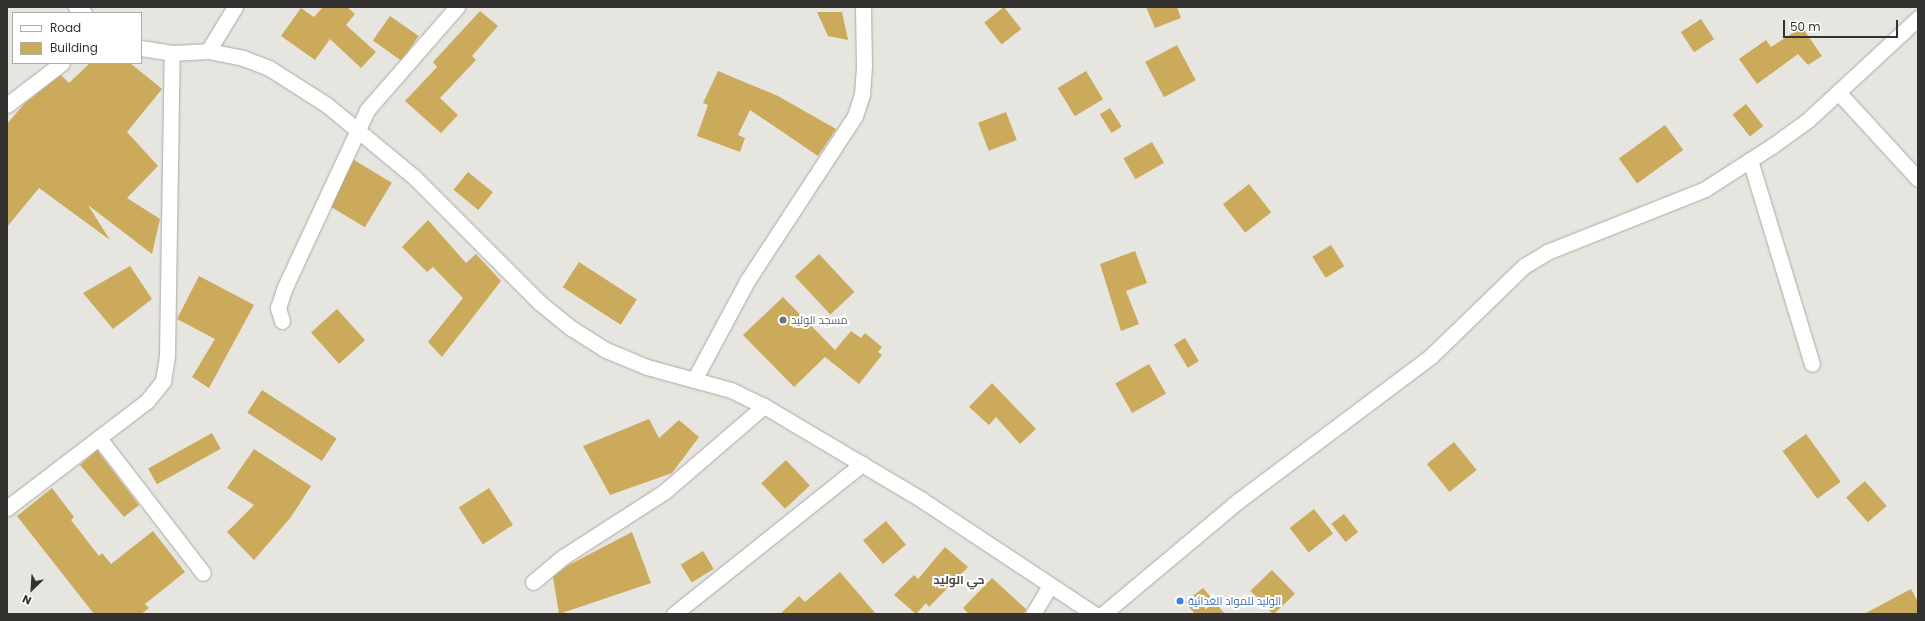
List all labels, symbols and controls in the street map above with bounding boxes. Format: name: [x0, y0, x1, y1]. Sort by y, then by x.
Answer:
legend: [12, 12, 142, 64]
scale bar: [1785, 12, 1900, 38]
text: 50 m: [1790, 18, 1821, 35]
text: Road: [50, 19, 81, 36]
text: Building: [50, 39, 98, 56]
place label: مسجد الوليد: [791, 313, 847, 327]
marker: مسجد الوليد: [778, 315, 788, 325]
north arrow: [12, 569, 52, 609]
district label: حي الوليد: [933, 573, 985, 587]
text: N: [20, 591, 34, 609]
place label: الوليد للمواد الغدائية: [1188, 594, 1281, 608]
marker: الوليد للمواد الغدائية: [1175, 596, 1185, 606]

